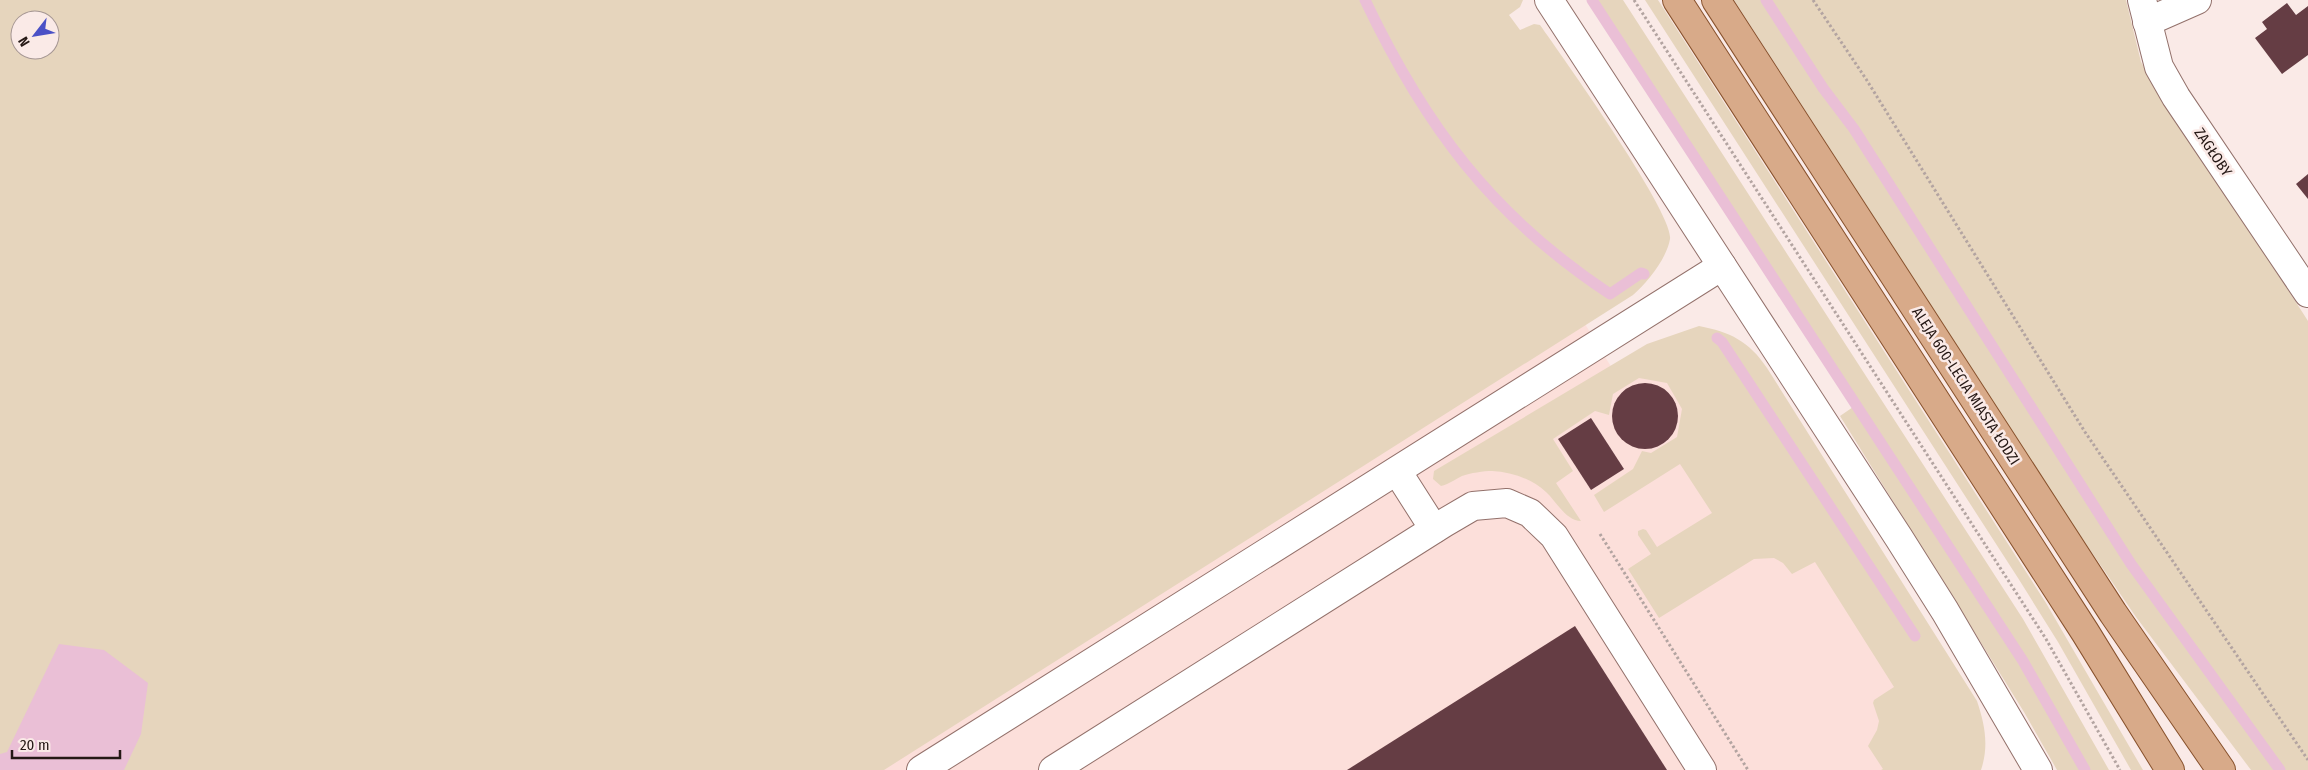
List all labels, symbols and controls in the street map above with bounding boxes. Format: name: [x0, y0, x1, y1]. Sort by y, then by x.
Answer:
north arrow: [10, 10, 60, 60]
text: N: [15, 33, 34, 49]
street label: ZAGŁOBY: [2190, 124, 2236, 180]
street label: ALEJA 600-LECIA MIASTA ŁODZI: [1908, 304, 2024, 468]
scale bar: [12, 728, 120, 760]
text: 20 m: [20, 736, 50, 754]

